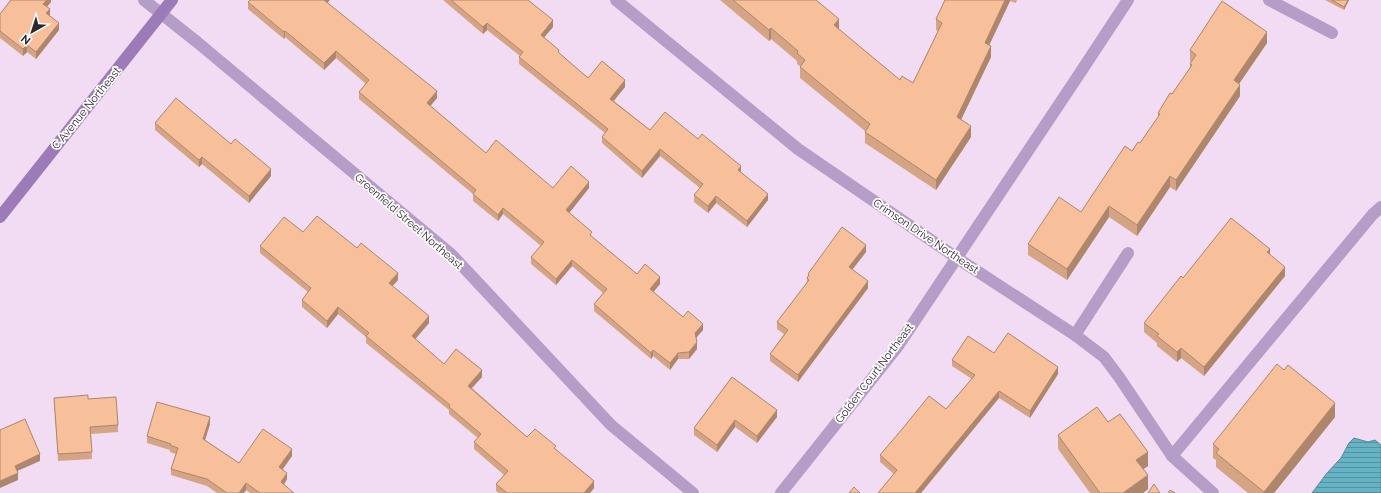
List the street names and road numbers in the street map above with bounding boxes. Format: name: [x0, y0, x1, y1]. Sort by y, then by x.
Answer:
street label: C Avenue Northeast: [49, 64, 124, 152]
street label: Greenfield Street Northeast: [352, 171, 466, 272]
street label: Crimson Drive Northeast: [871, 196, 981, 277]
street label: Golden Court Northeast: [833, 321, 916, 426]

